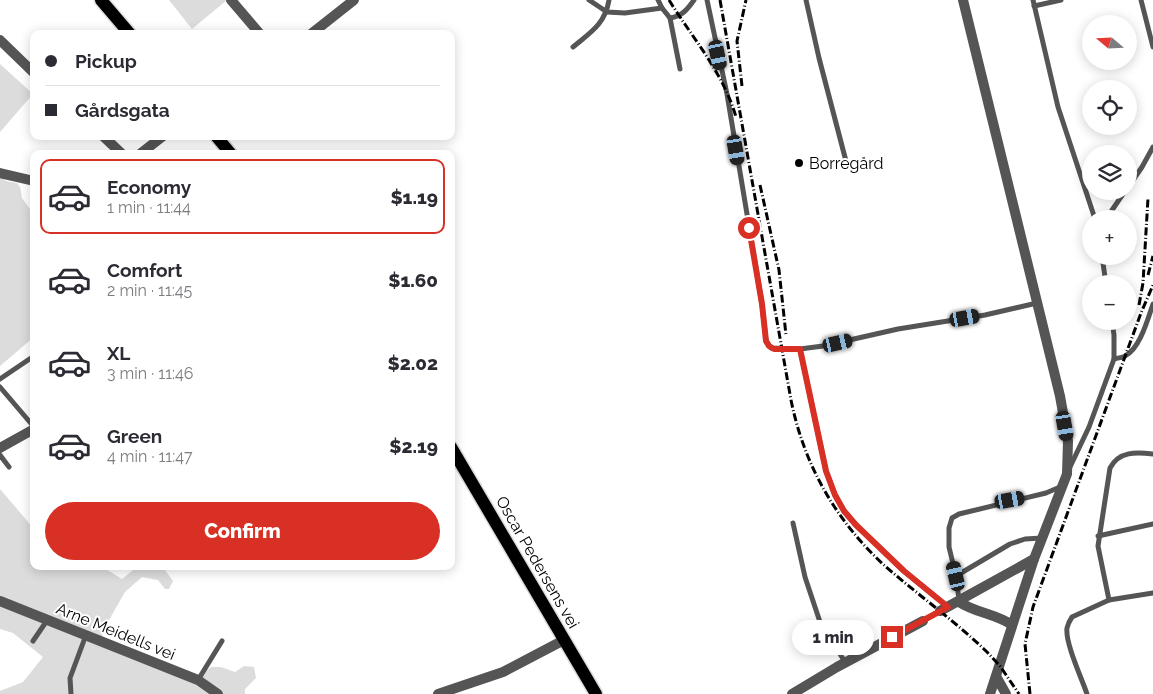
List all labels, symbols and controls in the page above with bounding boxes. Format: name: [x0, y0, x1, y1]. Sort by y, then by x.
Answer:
north arrow: [1082, 15, 1138, 70]
map controls: [1082, 15, 1137, 330]
car: [707, 39, 728, 71]
text: Pickup: [75, 50, 137, 72]
button: locate: [1082, 80, 1137, 135]
text: Gårdsgata: [75, 99, 170, 121]
car: [726, 134, 745, 166]
button: layers: [1082, 145, 1137, 200]
place label: Borregård: [809, 154, 884, 173]
marker: Borregård: [793, 157, 805, 169]
icon: car: [47, 174, 92, 219]
text: Economy: [107, 176, 191, 198]
text: $1.19: [390, 186, 438, 208]
text: 1 min · 11:44: [107, 198, 191, 217]
button: +: [1082, 210, 1137, 265]
route start: [738, 217, 760, 239]
icon: car: [47, 257, 92, 302]
text: Comfort: [107, 259, 182, 281]
text: $1.60: [388, 269, 438, 291]
button: −: [1082, 275, 1137, 330]
text: 2 min · 11:45: [107, 281, 192, 300]
car: [948, 308, 981, 328]
car: [821, 332, 854, 354]
icon: car: [47, 340, 92, 385]
text: XL: [107, 342, 130, 364]
text: $2.02: [388, 352, 438, 374]
text: 3 min · 11:46: [107, 364, 193, 383]
car: [1055, 410, 1074, 442]
icon: car: [47, 423, 92, 468]
text: Green: [107, 425, 162, 447]
text: $2.19: [389, 435, 438, 457]
text: 4 min · 11:47: [107, 447, 192, 466]
car: [993, 490, 1026, 510]
street label: Oscar Pedersens vei: [492, 493, 583, 632]
button: Confirm: [45, 502, 440, 560]
car: [945, 560, 966, 592]
street label: Arne Meidells vei: [54, 599, 178, 664]
callout: 1 min: [792, 620, 874, 654]
route end: [881, 626, 903, 648]
text: 1 min: [812, 628, 854, 647]

